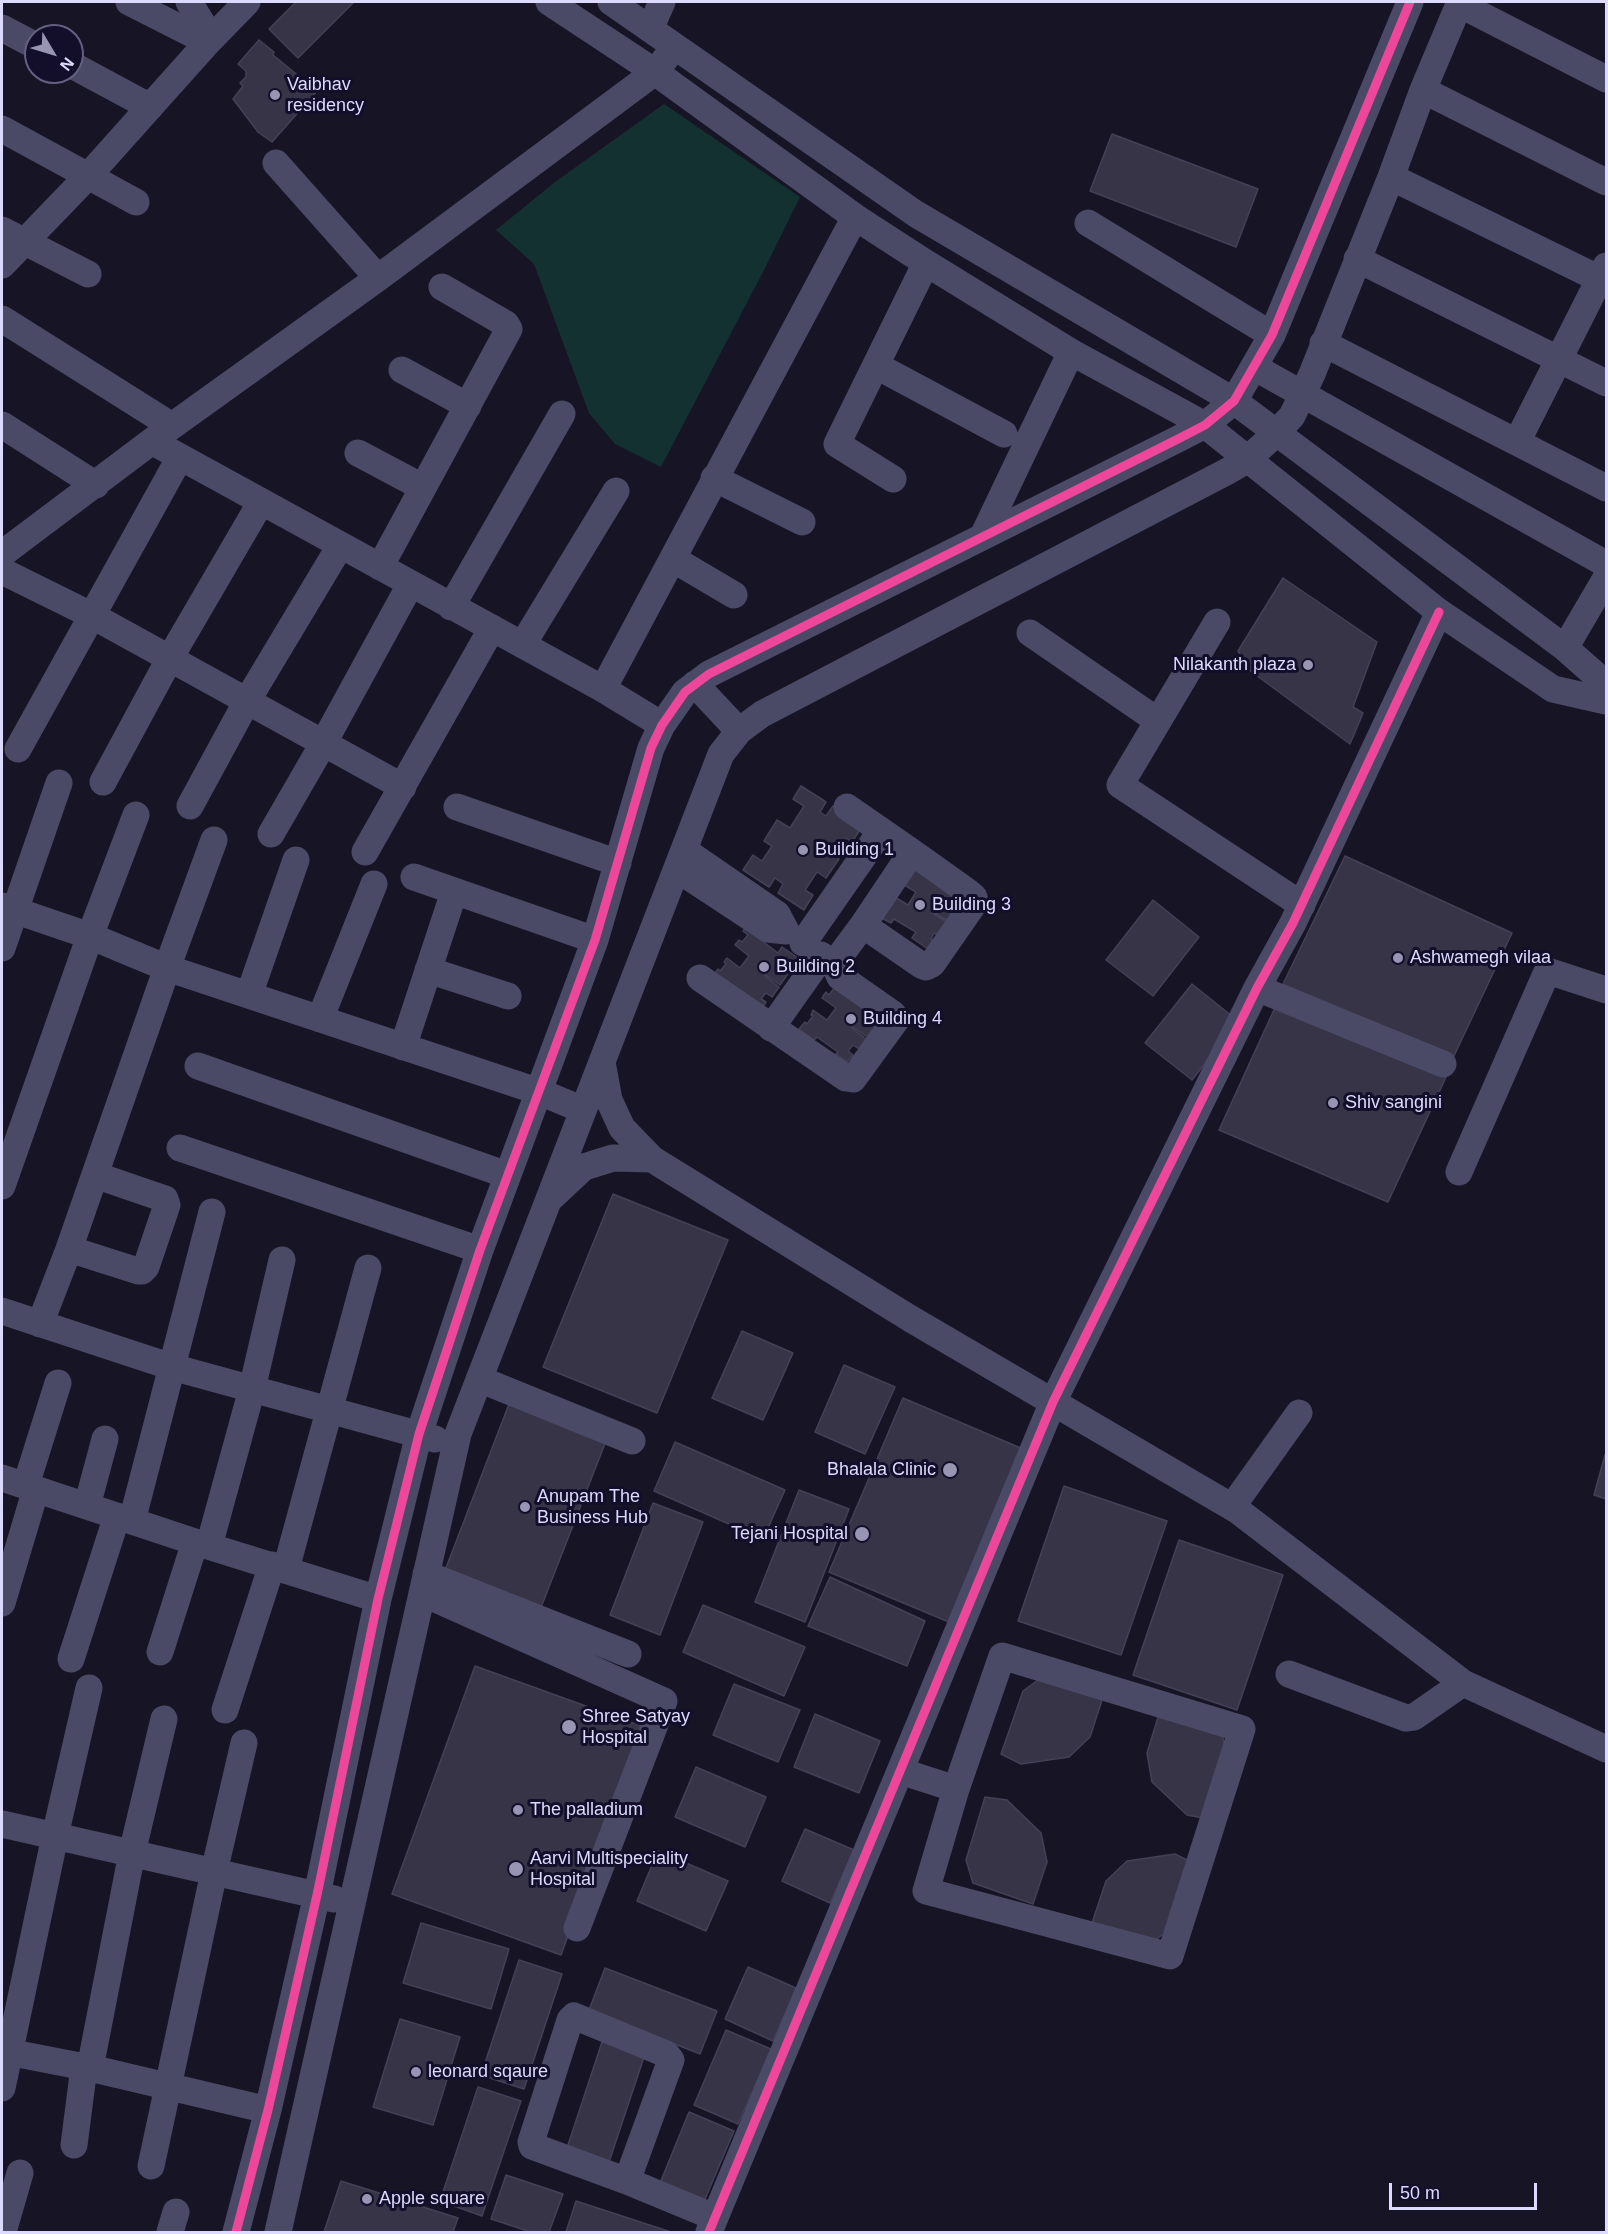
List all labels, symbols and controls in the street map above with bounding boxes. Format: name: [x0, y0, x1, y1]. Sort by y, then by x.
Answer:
north arrow: [24, 24, 84, 84]
text: N: [57, 54, 77, 74]
place label: Vaibhav residency: [287, 74, 364, 116]
marker: Vaibhav residency: [268, 88, 282, 102]
place label: Nilakanth plaza: [1173, 654, 1296, 676]
marker: Nilakanth plaza: [1301, 658, 1315, 672]
place label: Building 1: [815, 839, 894, 861]
marker: Building 1: [796, 843, 810, 857]
place label: Building 3: [932, 894, 1011, 916]
marker: Building 3: [913, 898, 927, 912]
place label: Ashwamegh vilaa: [1410, 947, 1551, 969]
marker: Ashwamegh vilaa: [1391, 951, 1405, 965]
place label: Building 2: [776, 956, 855, 978]
marker: Building 2: [757, 960, 771, 974]
place label: Building 4: [863, 1008, 942, 1030]
marker: Building 4: [844, 1012, 858, 1026]
place label: Shiv sangini: [1345, 1092, 1442, 1114]
marker: Shiv sangini: [1326, 1096, 1340, 1110]
place label: Bhalala Clinic: [827, 1459, 936, 1481]
marker: Bhalala Clinic: [941, 1461, 959, 1479]
place label: Anupam The Business Hub: [537, 1486, 648, 1528]
marker: Anupam The Business Hub: [518, 1500, 532, 1514]
place label: Tejani Hospital: [731, 1523, 848, 1545]
marker: Tejani Hospital: [853, 1525, 871, 1543]
place label: Shree Satyay Hospital: [582, 1706, 690, 1748]
marker: Shree Satyay Hospital: [560, 1718, 578, 1736]
place label: The palladium: [530, 1799, 643, 1821]
marker: The palladium: [511, 1803, 525, 1817]
place label: Aarvi Multispeciality Hospital: [530, 1848, 688, 1890]
marker: Aarvi Multispeciality Hospital: [507, 1860, 525, 1878]
place label: leonard sqaure: [428, 2061, 548, 2083]
marker: leonard sqaure: [409, 2065, 423, 2079]
scale bar: [1392, 2171, 1540, 2209]
text: 50 m: [1400, 2183, 1440, 2203]
place label: Apple square: [379, 2188, 485, 2210]
marker: Apple square: [360, 2192, 374, 2206]

